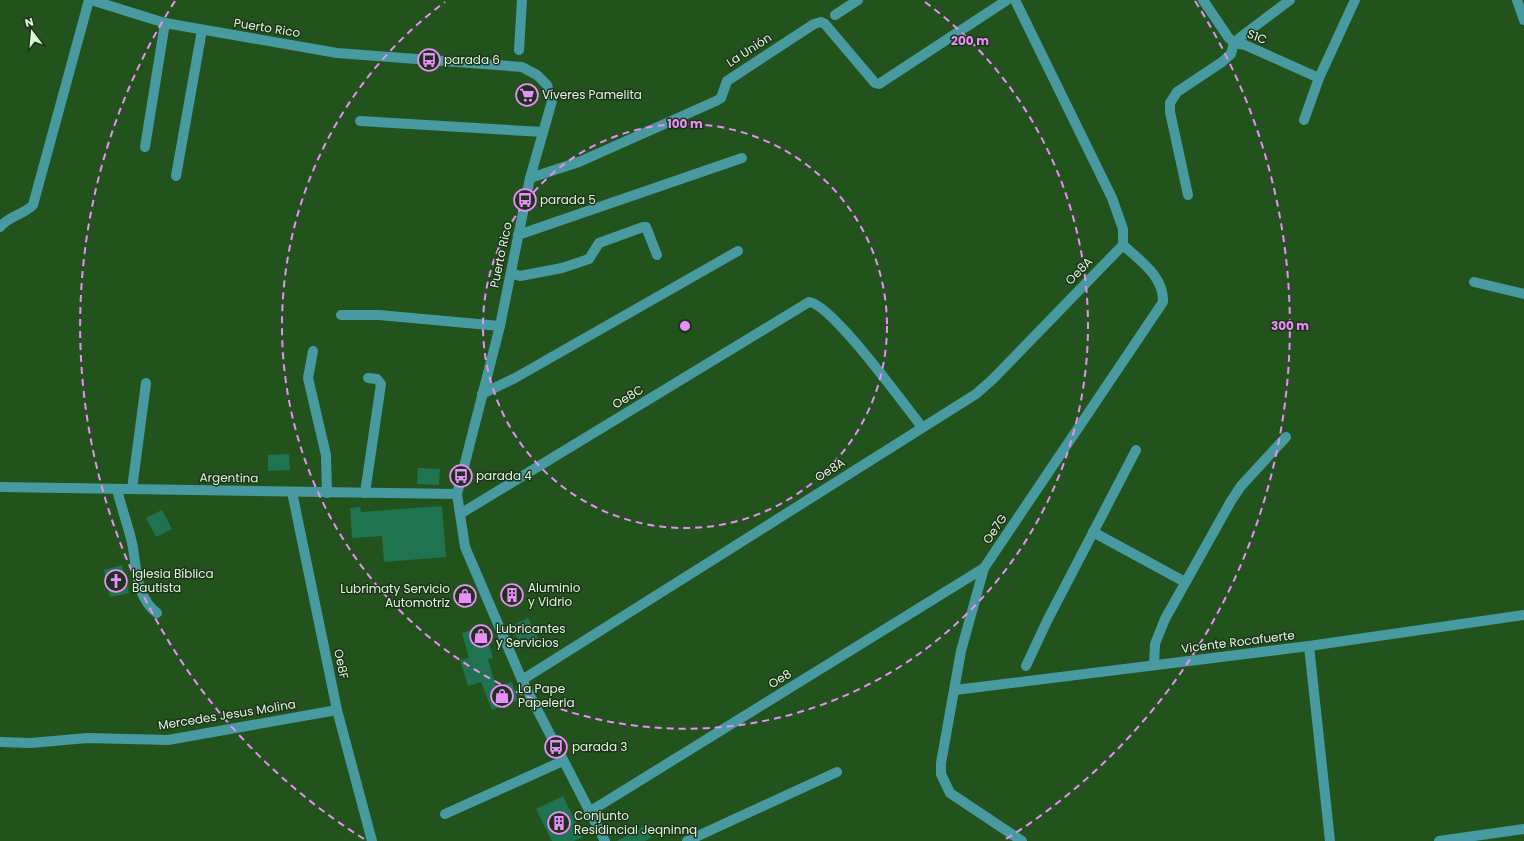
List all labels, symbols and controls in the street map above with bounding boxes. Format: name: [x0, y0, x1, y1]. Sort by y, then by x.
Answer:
north arrow: [12, 12, 52, 52]
text: N: [23, 14, 35, 31]
street label: Puerto Rico: [233, 14, 302, 41]
street label: S1C: [1245, 25, 1270, 48]
street label: La Unión: [723, 29, 775, 70]
text: 200 m: [951, 32, 989, 49]
bus stop icon: parada 6: [416, 47, 442, 73]
place label: parada 6: [444, 51, 500, 68]
supermarket icon: Víveres Pamelita: [514, 82, 540, 108]
place label: Víveres Pamelita: [542, 86, 642, 103]
text: 100 m: [667, 115, 703, 132]
bus stop icon: parada 5: [512, 187, 538, 213]
place label: parada 5: [540, 191, 596, 208]
street label: Puerto Rico: [485, 220, 516, 289]
street label: Oe8A: [1061, 253, 1096, 288]
text: 300 m: [1271, 317, 1309, 334]
centre of rings: [678, 319, 692, 333]
street label: Oe8C: [609, 381, 647, 413]
street label: Oe8A: [811, 454, 848, 485]
bus stop icon: parada 4: [448, 463, 474, 489]
place label: parada 4: [476, 467, 532, 484]
street label: Argentina: [199, 468, 259, 487]
street label: Oe7G: [978, 510, 1011, 547]
place label: Iglesia Bíblica Bautista: [132, 565, 214, 596]
church icon: Iglesia Bíblica Bautista: [103, 568, 129, 594]
place label: Aluminio y Vidrio: [528, 579, 581, 610]
place label: Lubrimaty Servicio Automotriz: [340, 580, 450, 611]
building icon: Aluminio y Vidrio: [499, 582, 525, 608]
shop icon: Lubrimaty Servicio Automotriz: [452, 583, 478, 609]
place label: Lubricantes y Servicios: [496, 620, 566, 651]
shop icon: Lubricantes y Servicios: [468, 623, 494, 649]
street label: Vicente Rocafuerte: [1180, 626, 1296, 657]
street label: Oe8F: [330, 647, 353, 681]
street label: Oe8: [765, 665, 795, 692]
place label: La Pape Papeleria: [518, 680, 575, 711]
shop icon: La Pape Papeleria: [489, 683, 515, 709]
street label: Mercedes Jesus Molina: [157, 695, 297, 734]
bus stop icon: parada 3: [543, 734, 569, 760]
place label: parada 3: [572, 738, 627, 755]
place label: Conjunto Residincial Jeqninnq: [574, 807, 697, 838]
building icon: Conjunto Residincial Jeqninnq: [546, 810, 572, 836]

